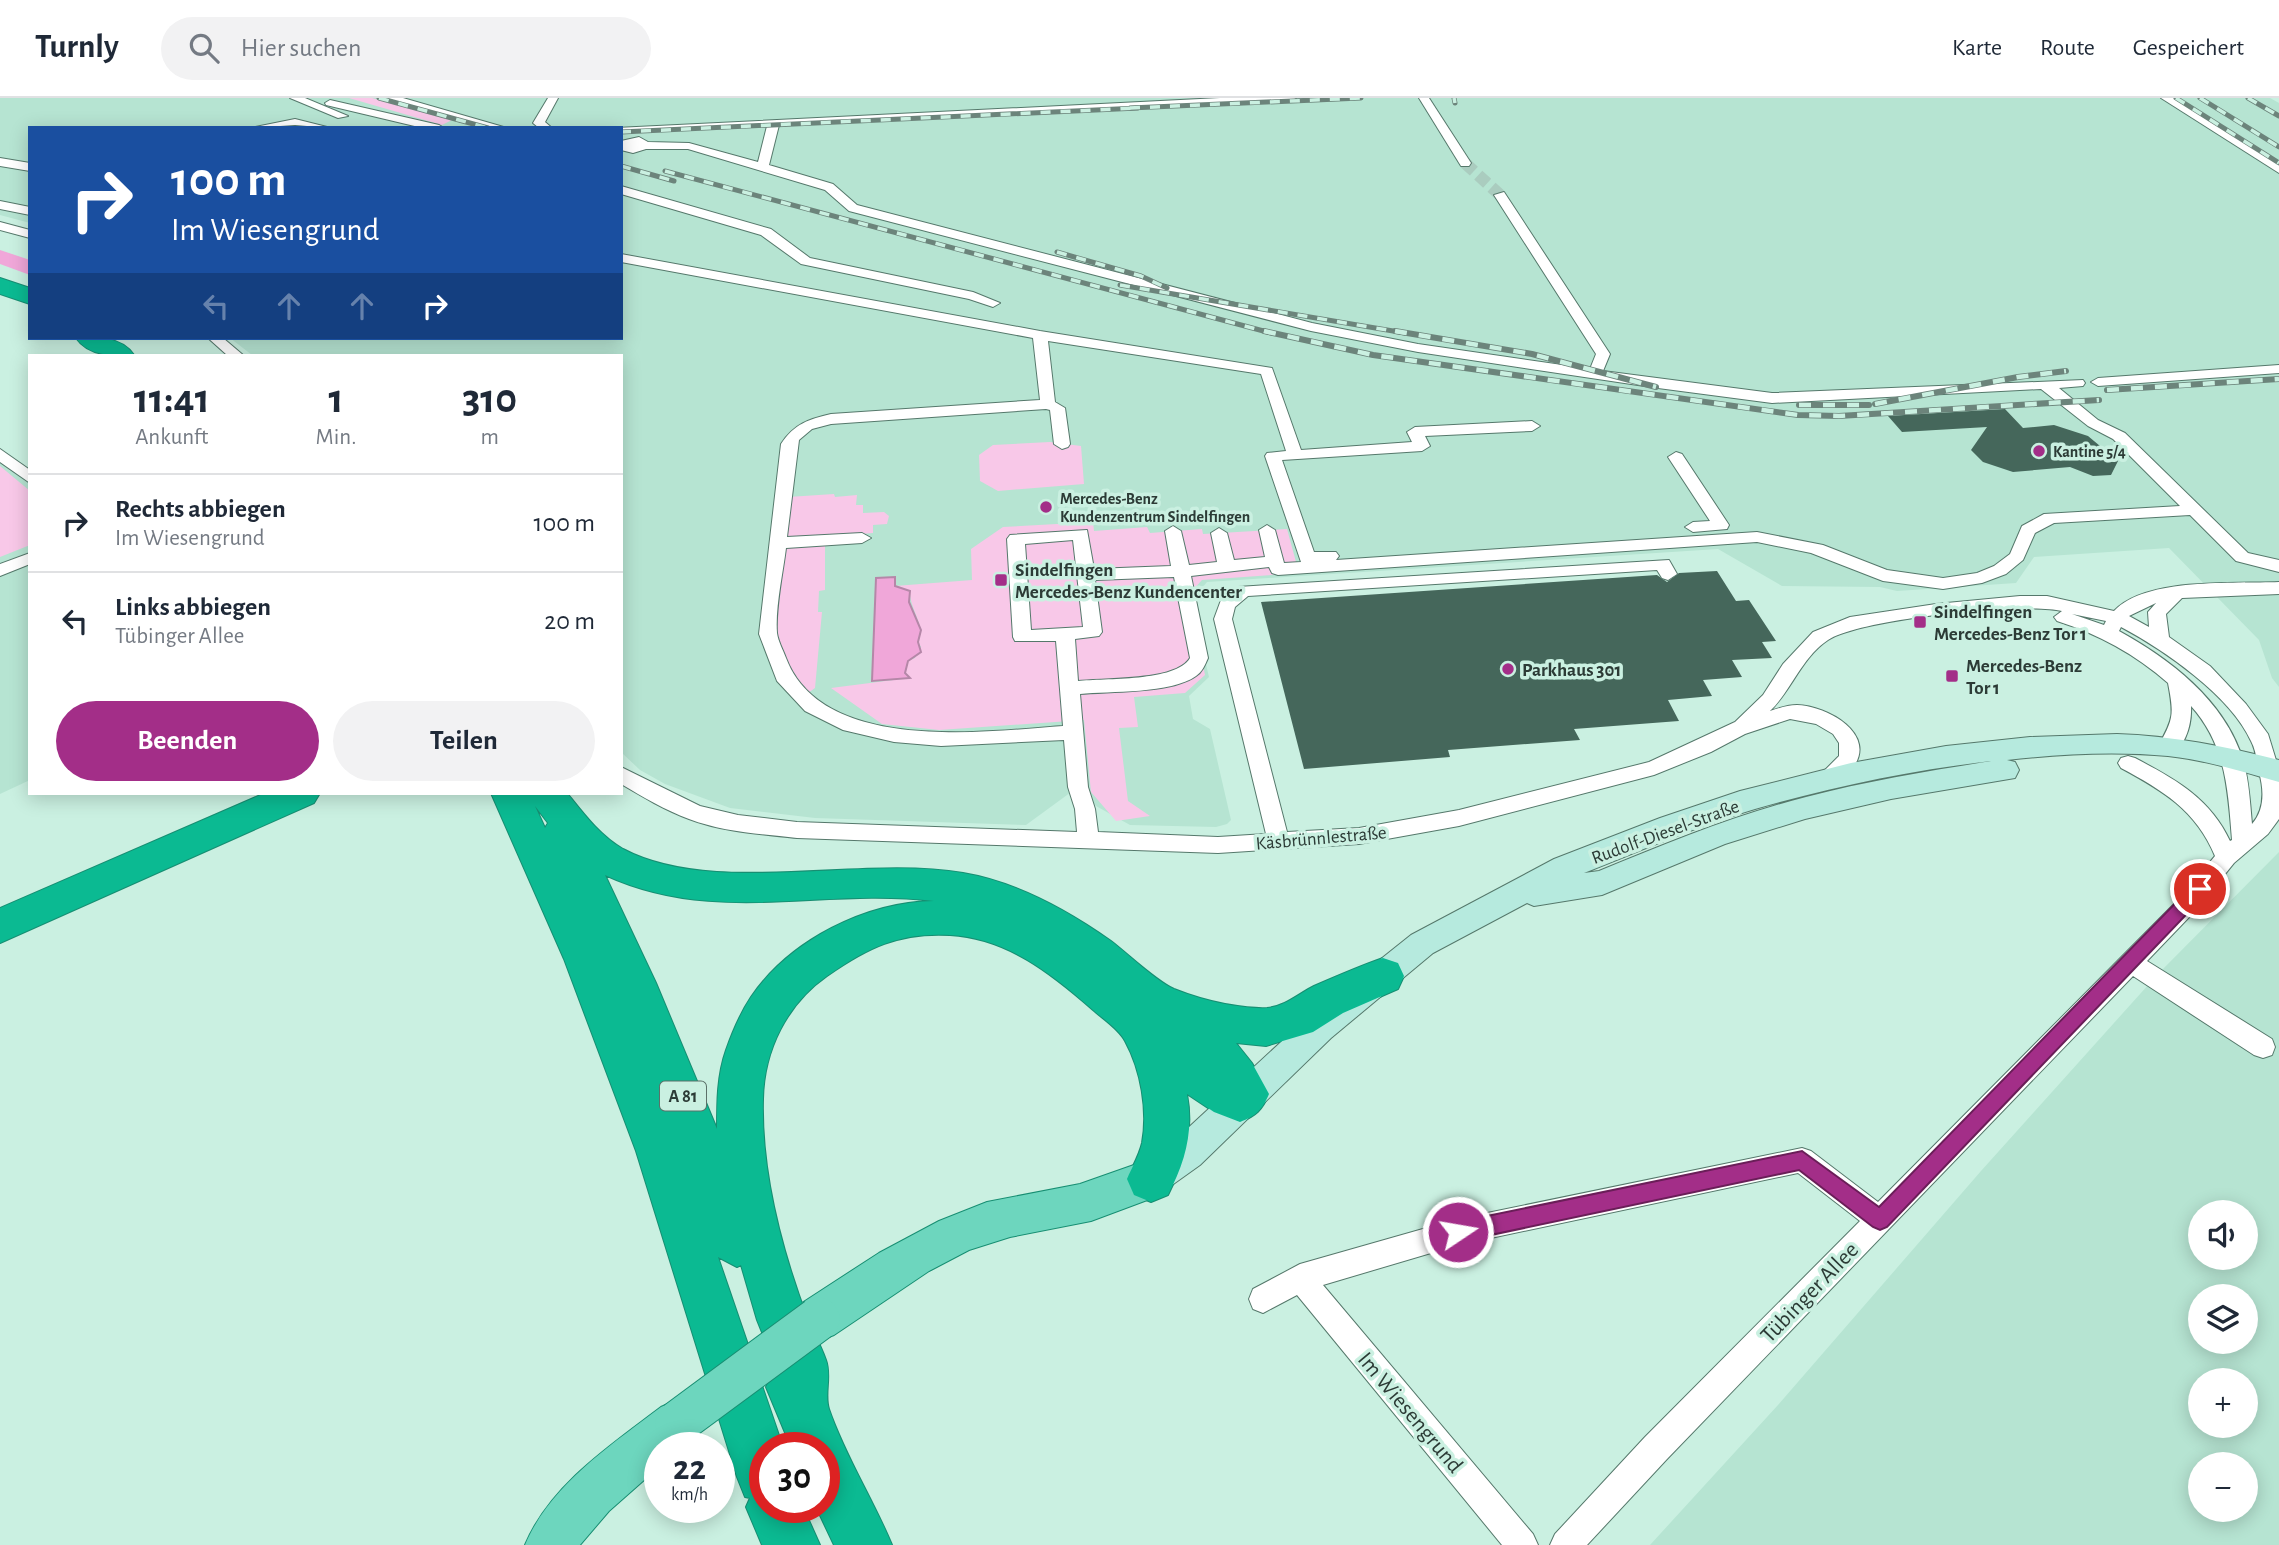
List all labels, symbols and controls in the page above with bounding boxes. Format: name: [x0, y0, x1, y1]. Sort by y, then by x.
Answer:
search box: [161, 17, 651, 80]
icon: search: [185, 29, 223, 67]
text: Turnly: [35, 31, 119, 64]
text: Hier suchen: [241, 35, 361, 61]
text: Karte: [1952, 36, 2002, 60]
text: Route: [2040, 36, 2095, 60]
text: Gespeichert: [2133, 36, 2244, 60]
icon: right: [56, 154, 147, 245]
text: 100 m: [171, 156, 287, 205]
text: Im Wiesengrund: [171, 214, 379, 246]
icon: left: [197, 287, 235, 325]
icon: ahead: [270, 287, 308, 325]
icon: ahead: [343, 287, 381, 325]
icon: right: [416, 287, 454, 325]
text: 11:41: [134, 378, 210, 420]
text: 1: [328, 378, 344, 420]
text: 310: [462, 378, 517, 420]
text: Ankunft: [135, 426, 208, 449]
text: Min.: [316, 426, 356, 449]
text: m: [480, 426, 499, 449]
marker: Kantine 5/4: [2031, 443, 2047, 459]
place label: Kantine 5/4: [2053, 444, 2126, 460]
place label: Mercedes-Benz Kundenzentrum Sindelfingen: [1060, 491, 1250, 525]
text: Rechts abbiegen: [115, 496, 286, 522]
marker: Mercedes-Benz Kundenzentrum Sindelfingen: [1038, 499, 1054, 515]
icon: right: [56, 504, 94, 542]
text: 100 m: [534, 510, 595, 536]
text: Im Wiesengrund: [115, 527, 265, 550]
place label: Sindelfingen Mercedes-Benz Kundencenter: [1015, 561, 1242, 602]
marker: Sindelfingen Mercedes-Benz Kundencenter: [993, 572, 1009, 588]
text: Links abbiegen: [115, 594, 271, 620]
icon: left: [56, 602, 94, 640]
place label: Sindelfingen Mercedes-Benz Tor 1: [1934, 603, 2087, 644]
text: 20 m: [544, 608, 595, 634]
marker: Sindelfingen Mercedes-Benz Tor 1: [1912, 614, 1928, 630]
text: Tübinger Allee: [115, 625, 244, 648]
place label: Mercedes-Benz Tor 1: [1966, 657, 2082, 698]
marker: Parkhaus 301: [1500, 661, 1516, 677]
place label: Parkhaus 301: [1522, 661, 1621, 680]
marker: Mercedes-Benz Tor 1: [1944, 668, 1960, 684]
button: Beenden: [56, 701, 319, 781]
button: Teilen: [333, 701, 595, 781]
street label: Rudolf-Diesel-Straße: [1589, 797, 1742, 868]
street label: Käsbrünnlestraße: [1255, 823, 1387, 854]
pin: [2170, 859, 2230, 919]
icon: arrive: [2181, 870, 2219, 908]
road number: A 81: [660, 1082, 706, 1111]
position arrow: [1421, 1195, 1495, 1269]
map controls: [2188, 1200, 2258, 1522]
button: sound: [2188, 1200, 2258, 1270]
street label: Tübinger Allee: [1757, 1238, 1863, 1348]
button: layers: [2188, 1284, 2258, 1354]
street label: Im Wiesengrund: [1353, 1348, 1467, 1478]
button: +: [2188, 1368, 2258, 1438]
speed limit sign: 30: [749, 1432, 840, 1523]
text: 22: [673, 1451, 706, 1486]
button: −: [2188, 1452, 2258, 1522]
text: km/h: [671, 1486, 708, 1504]

